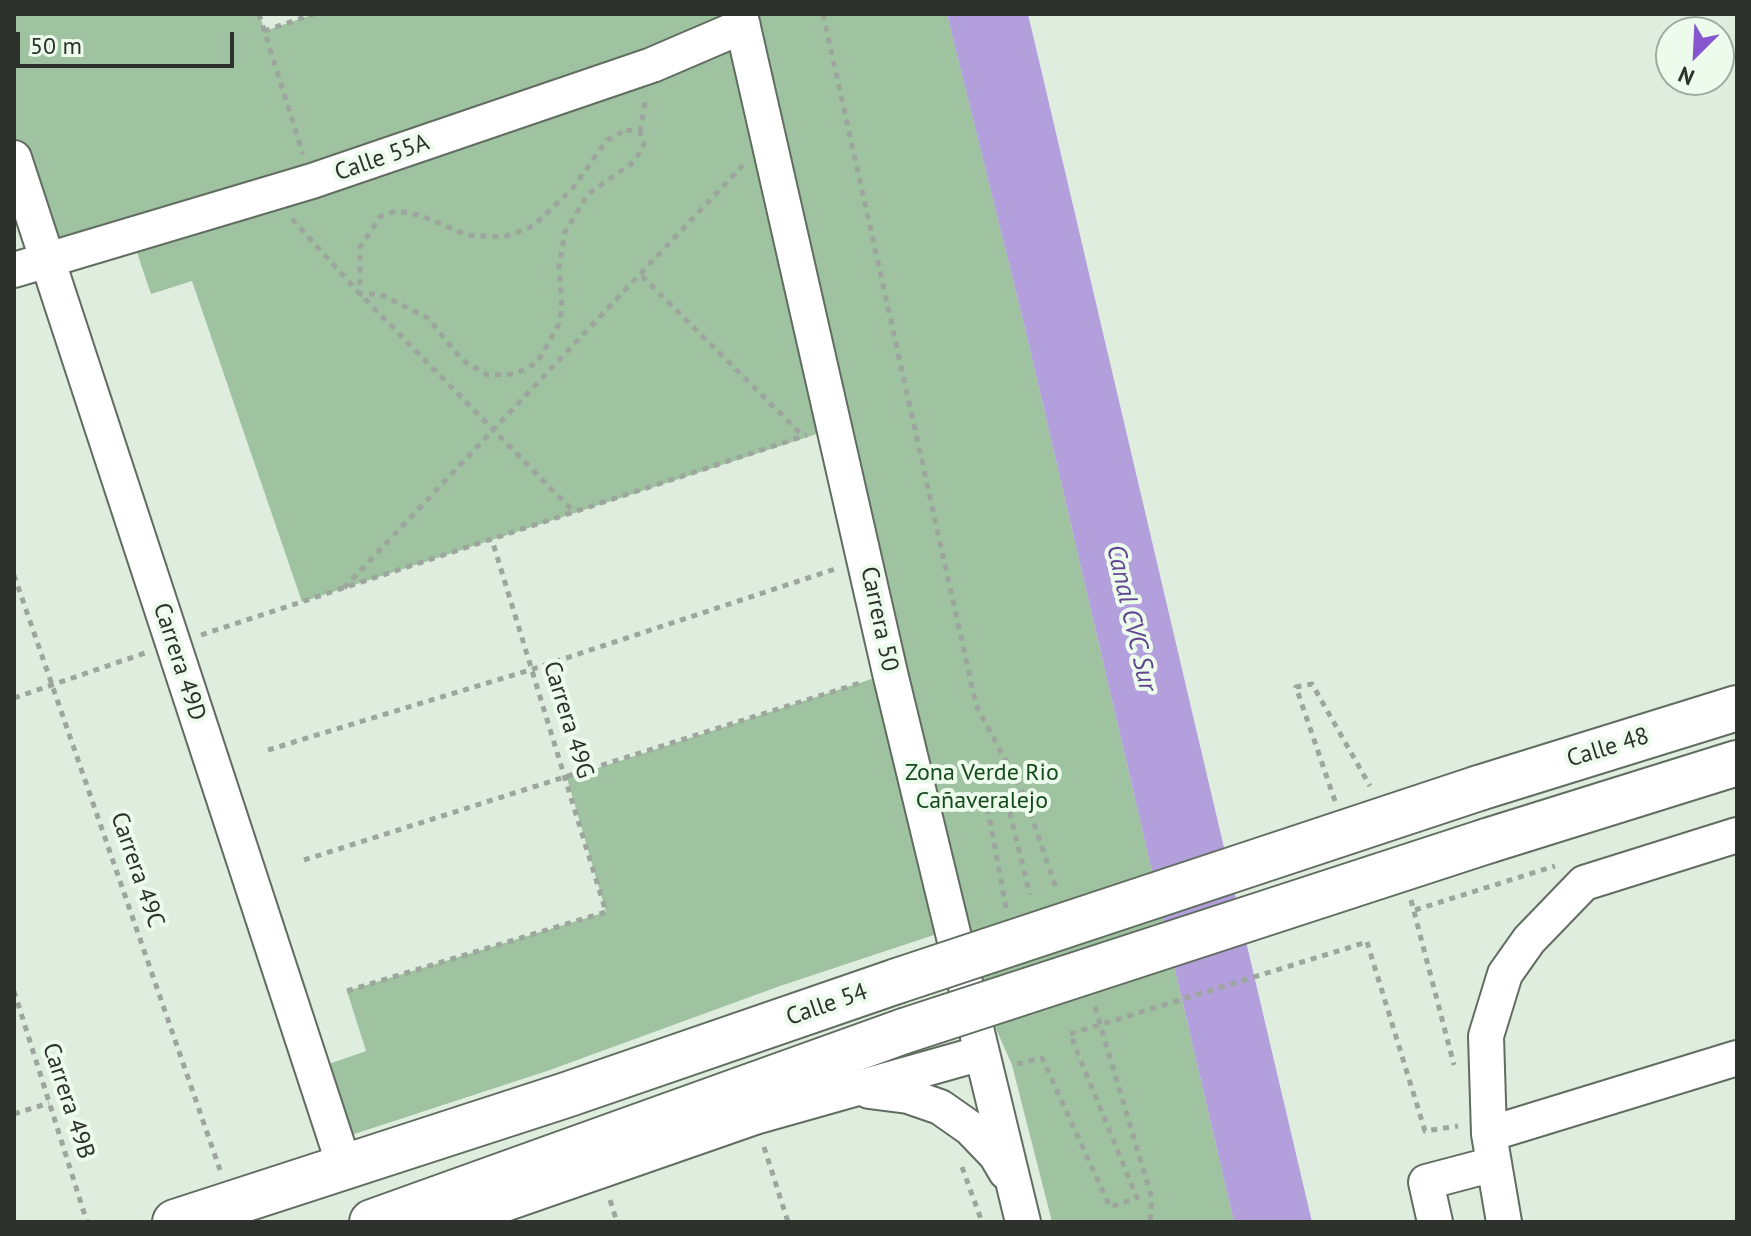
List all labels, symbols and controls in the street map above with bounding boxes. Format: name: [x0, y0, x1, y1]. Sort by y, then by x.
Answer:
scale bar: [20, 16, 238, 66]
north arrow: [1655, 16, 1735, 96]
text: 50 m: [30, 30, 82, 61]
text: N: [1674, 60, 1698, 92]
street label: Calle 55A: [331, 128, 433, 188]
water label: Canal CVC Sur: [1099, 542, 1163, 694]
street label: Carrera 50: [854, 564, 904, 674]
street label: Carrera 49D: [146, 600, 212, 724]
street label: Carrera 49G: [537, 658, 599, 782]
street label: Calle 48: [1564, 722, 1652, 774]
park label: Zona Verde Rio Cañaveralejo: [905, 759, 1059, 815]
street label: Carrera 49C: [104, 809, 170, 931]
street label: Calle 54: [783, 978, 871, 1032]
street label: Carrera 49B: [36, 1039, 100, 1163]

